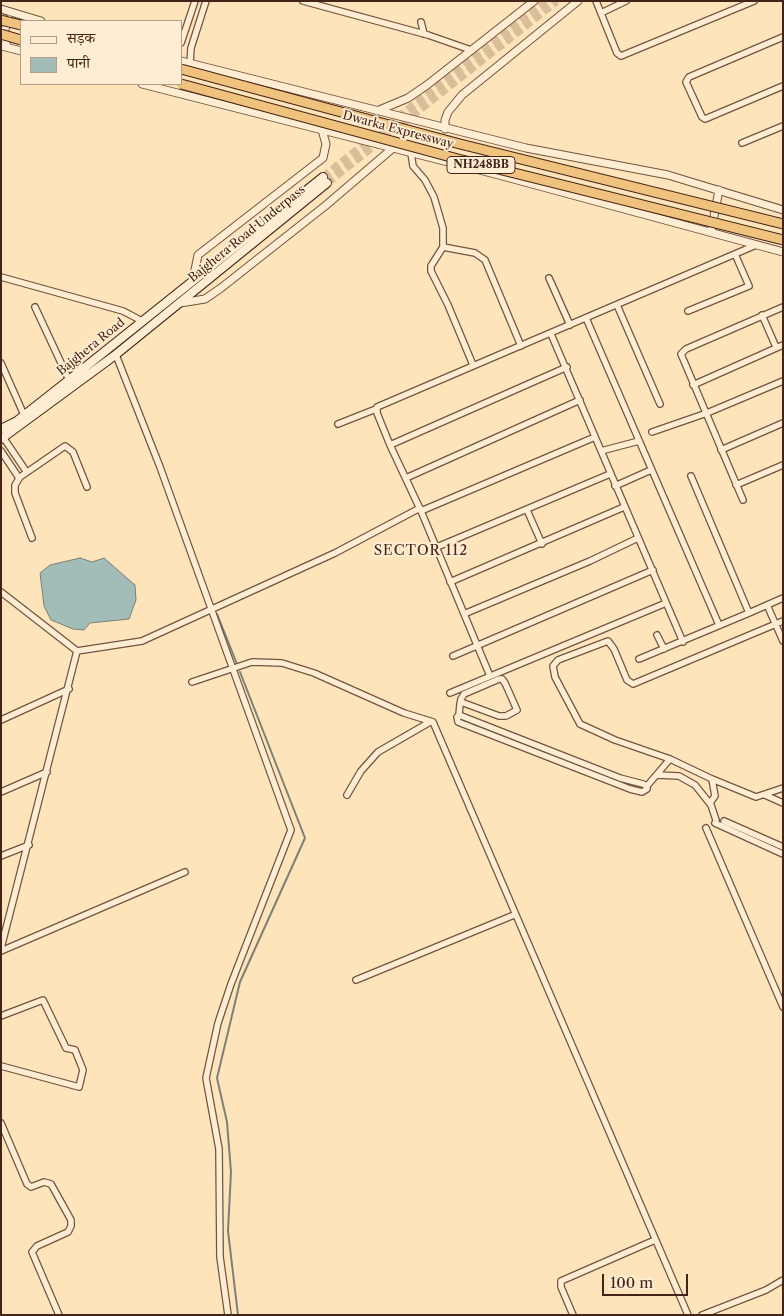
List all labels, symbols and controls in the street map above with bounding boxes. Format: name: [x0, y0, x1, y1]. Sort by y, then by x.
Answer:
legend: [20, 20, 182, 85]
text: सड़क: [67, 28, 95, 47]
text: पानी: [67, 53, 90, 72]
street label: Dwarka Expressway: [341, 108, 455, 152]
road number: NH248BB: [447, 156, 515, 174]
street label: Bajghera Road Underpass: [186, 183, 308, 285]
street label: Bajghera Road: [54, 315, 128, 379]
district label: SECTOR 112: [372, 543, 470, 559]
scale bar: [604, 1264, 690, 1296]
text: 100 m: [610, 1273, 653, 1292]

